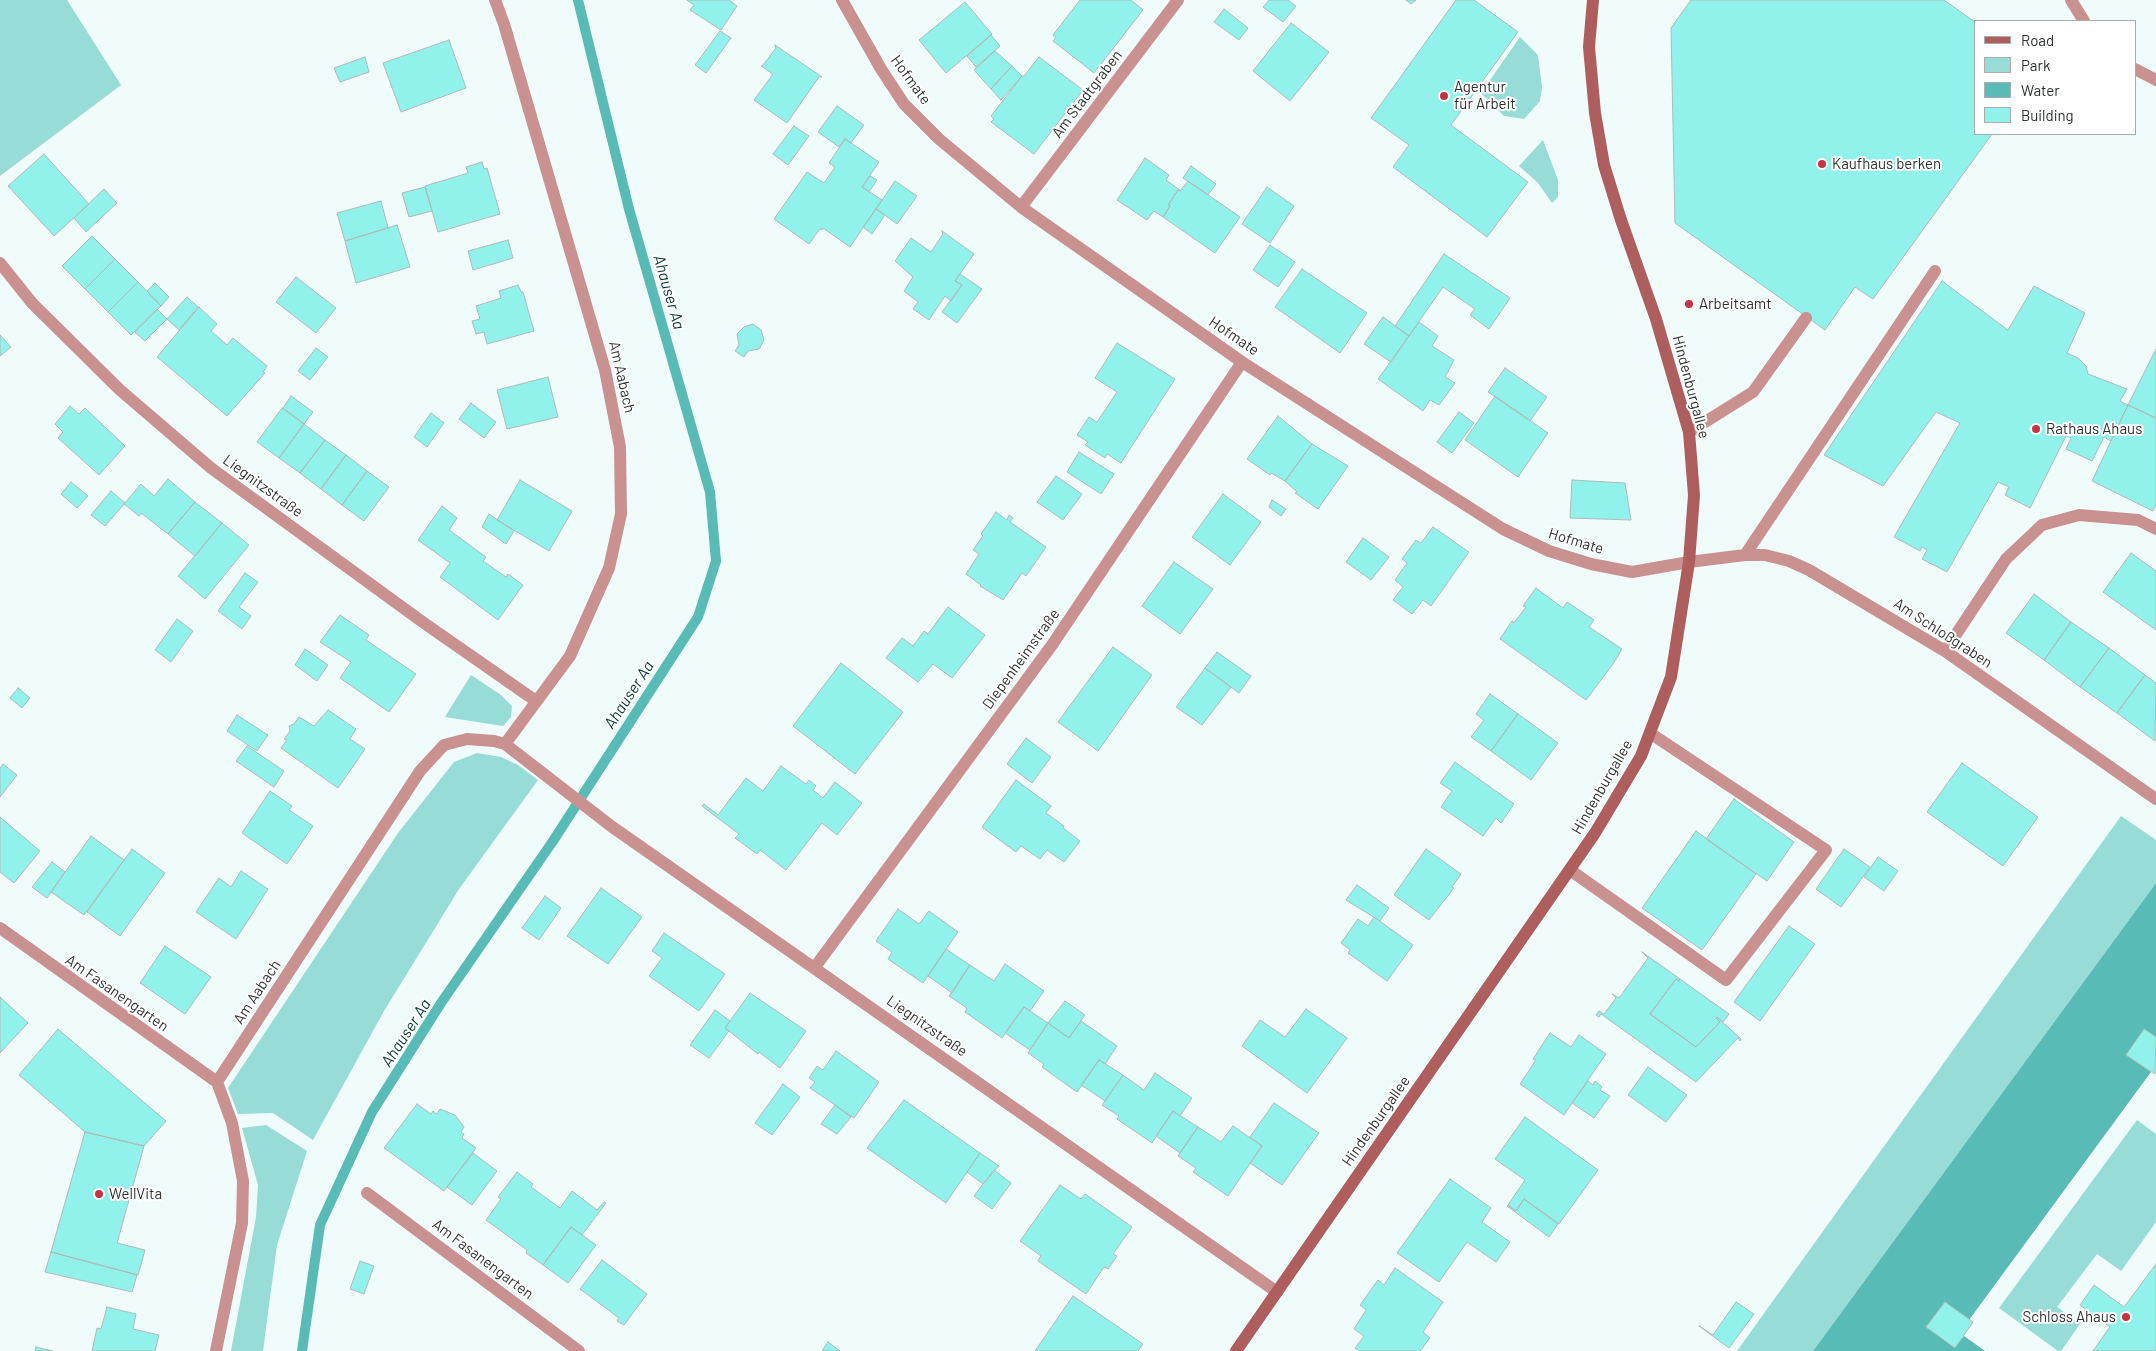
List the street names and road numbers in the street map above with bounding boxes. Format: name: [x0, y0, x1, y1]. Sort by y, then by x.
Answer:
street label: Am Stadtgraben: [1048, 47, 1126, 141]
street label: Hofmate: [887, 52, 935, 108]
street label: Hofmate: [1206, 313, 1262, 359]
street label: Hindenburgallee: [1669, 333, 1713, 441]
street label: Am Aabach: [605, 339, 639, 415]
street label: Liegnitzstraße: [219, 451, 307, 521]
street label: Hofmate: [1546, 524, 1606, 558]
street label: Am Schloßgraben: [1890, 594, 1996, 672]
street label: Diepenheimstraße: [979, 605, 1063, 713]
street label: Hindenburgallee: [1568, 737, 1636, 837]
street label: Am Fasanengarten: [62, 951, 172, 1035]
street label: Am Aabach: [230, 956, 284, 1028]
street label: Liegnitzstraße: [883, 992, 971, 1060]
street label: Hindenburgallee: [1338, 1072, 1414, 1170]
street label: Am Fasanengarten: [429, 1215, 537, 1303]

